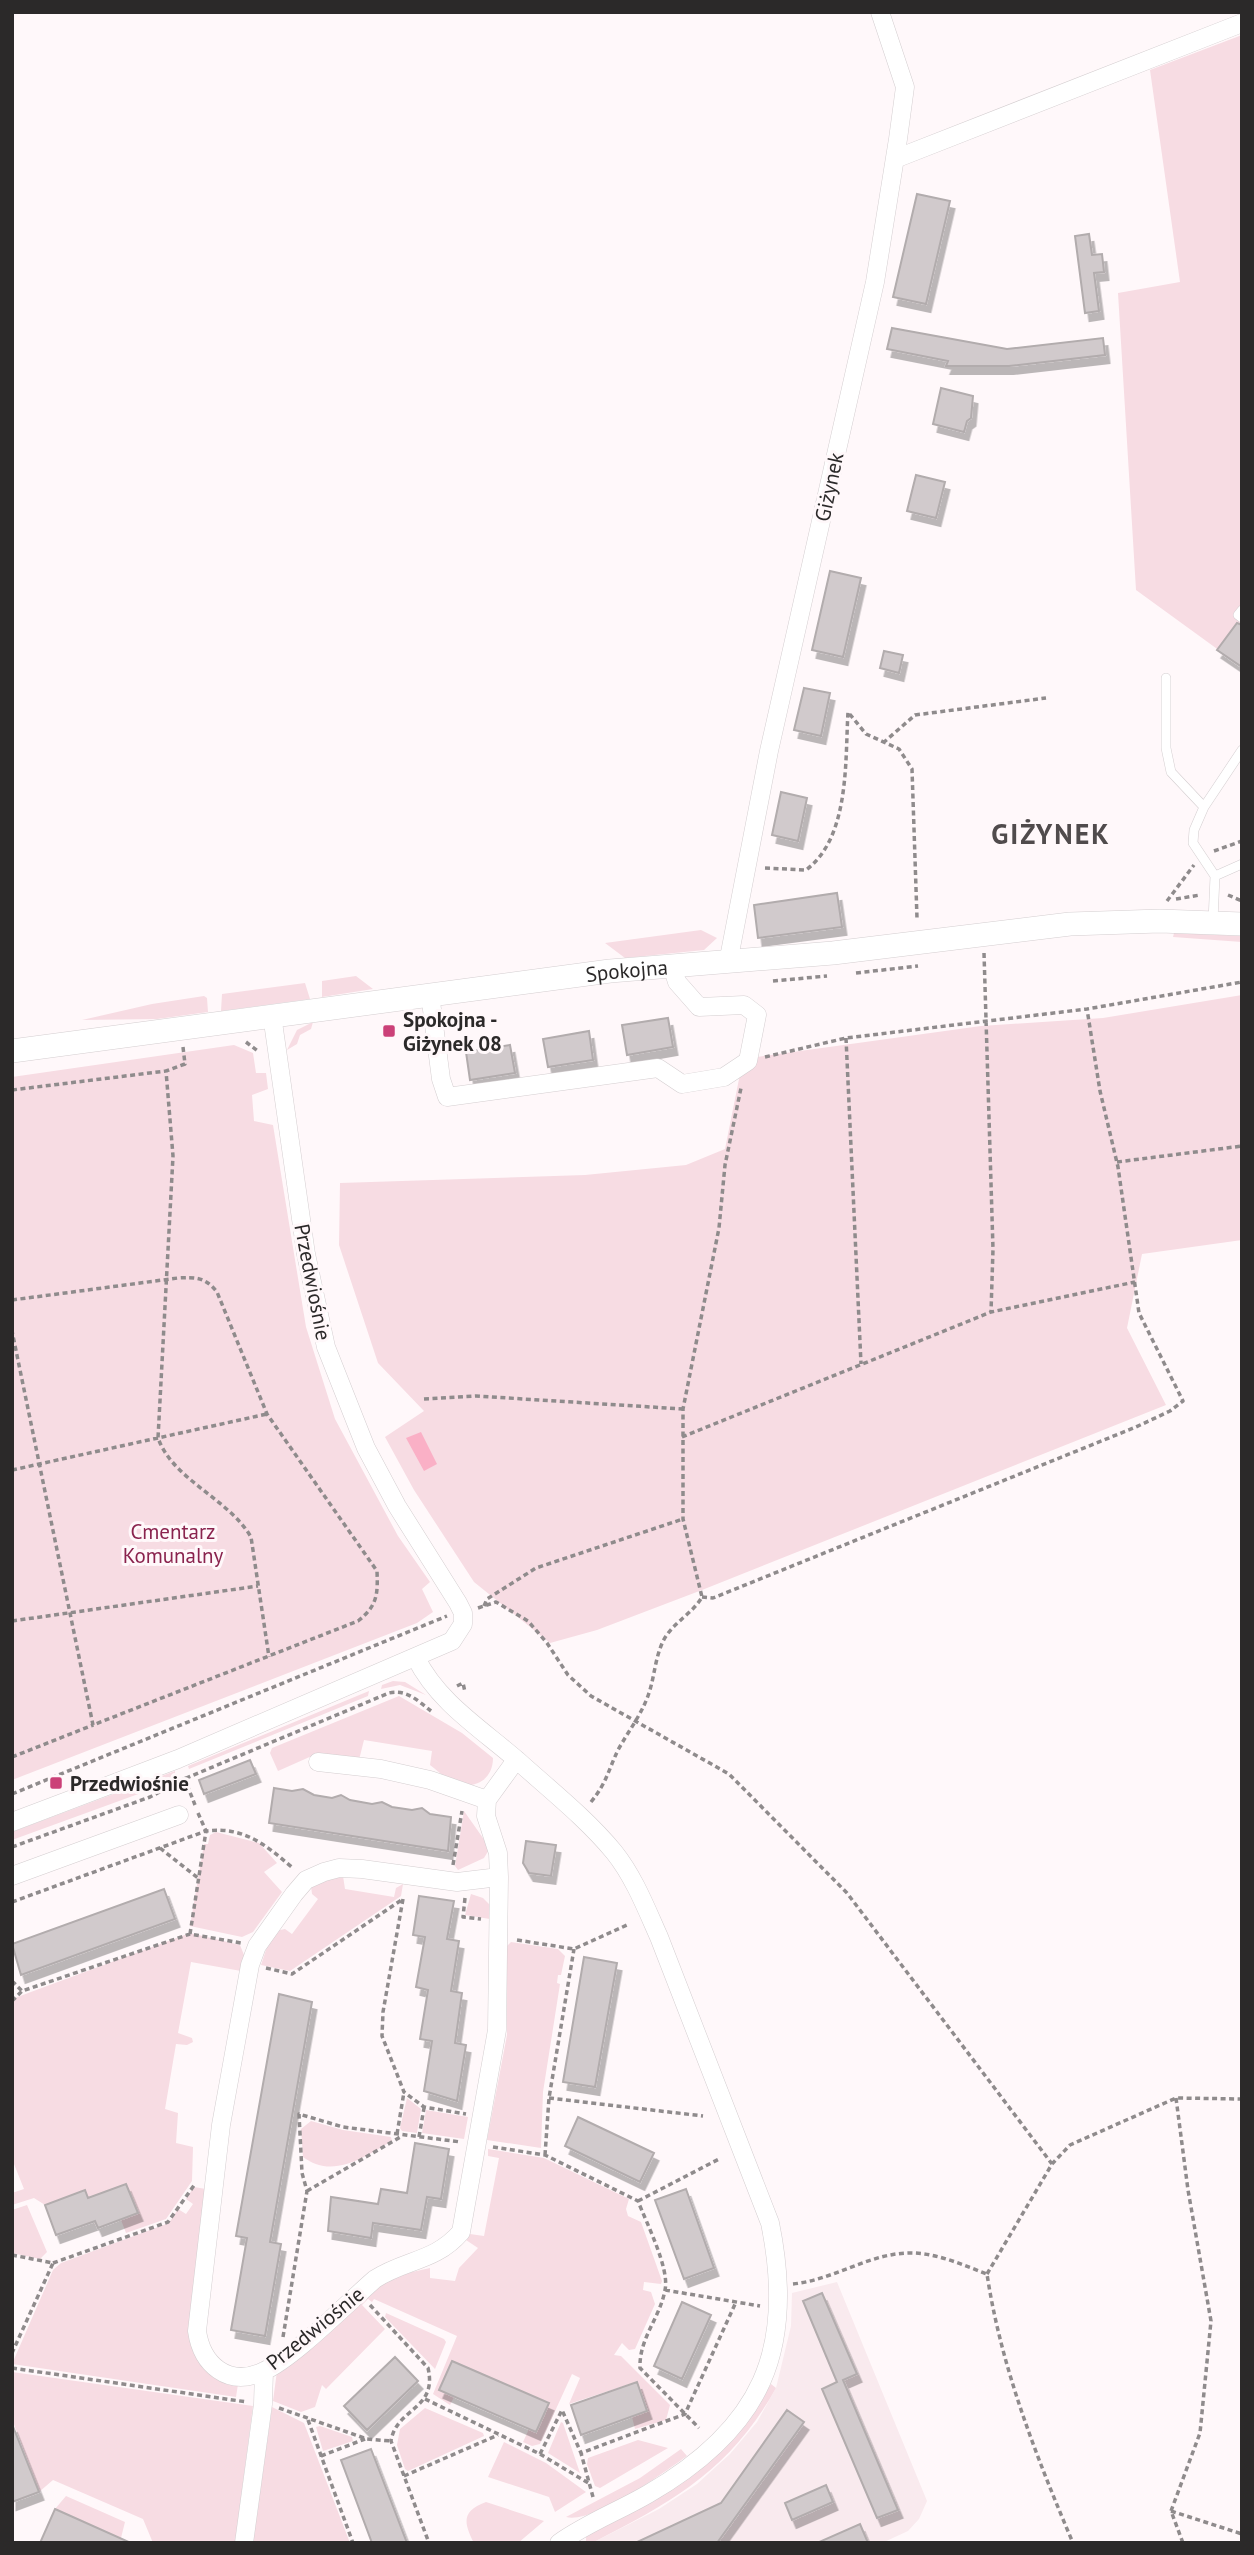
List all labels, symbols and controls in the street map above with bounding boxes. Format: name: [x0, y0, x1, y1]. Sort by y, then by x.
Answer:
street label: Giżynek: [809, 450, 849, 524]
district label: GIŻYNEK: [991, 815, 1111, 852]
street label: Spokojna: [584, 953, 669, 988]
place label: Spokojna - Giżynek 08: [403, 1006, 502, 1057]
marker: Spokojna - Giżynek 08: [381, 1023, 397, 1039]
street label: Przedwiośnie: [288, 1221, 338, 1343]
park label: Cmentarz Komunalny: [123, 1518, 224, 1569]
place label: Przedwiośnie: [70, 1770, 189, 1797]
marker: Przedwiośnie: [48, 1775, 64, 1791]
street label: Przedwiośnie: [261, 2280, 369, 2376]

